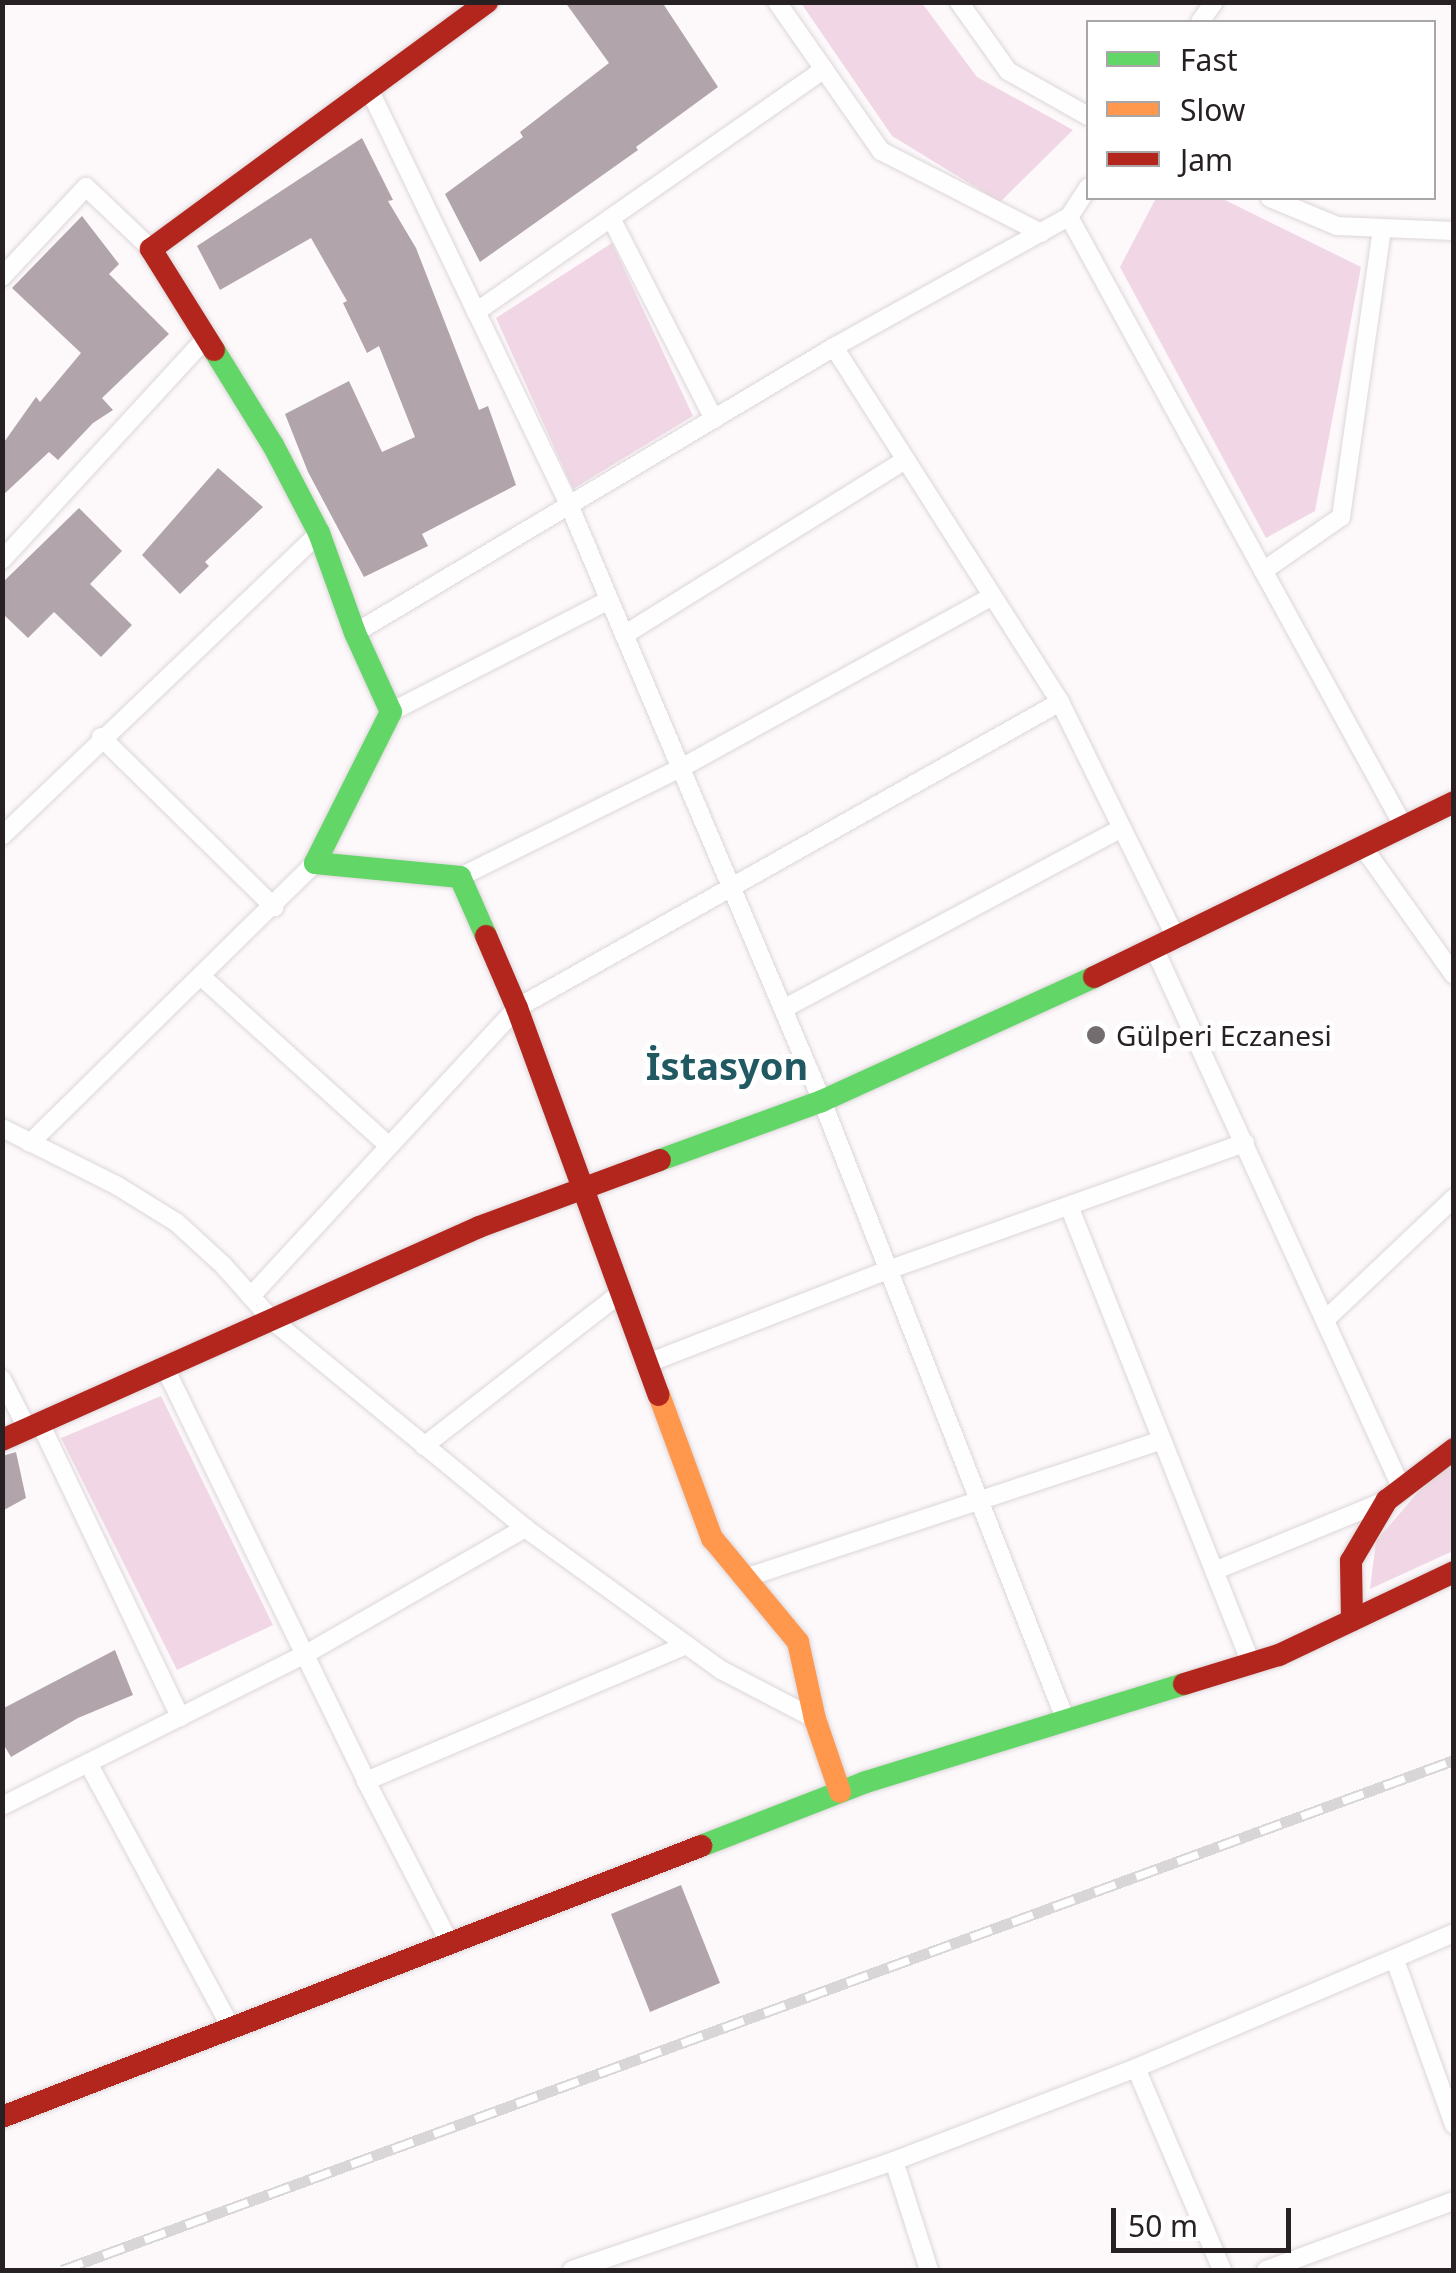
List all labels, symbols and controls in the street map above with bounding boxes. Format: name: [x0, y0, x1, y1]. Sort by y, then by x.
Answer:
legend: [1086, 20, 1436, 200]
text: Fast: [1180, 39, 1238, 80]
text: Slow: [1180, 89, 1245, 130]
text: Jam: [1180, 139, 1233, 180]
place label: Gülperi Eczanesi: [1116, 1018, 1332, 1052]
marker: Gülperi Eczanesi: [1085, 1024, 1107, 1046]
district label: İstasyon: [646, 1043, 808, 1089]
scale bar: [1116, 2188, 1296, 2250]
text: 50 m: [1128, 2205, 1198, 2246]

